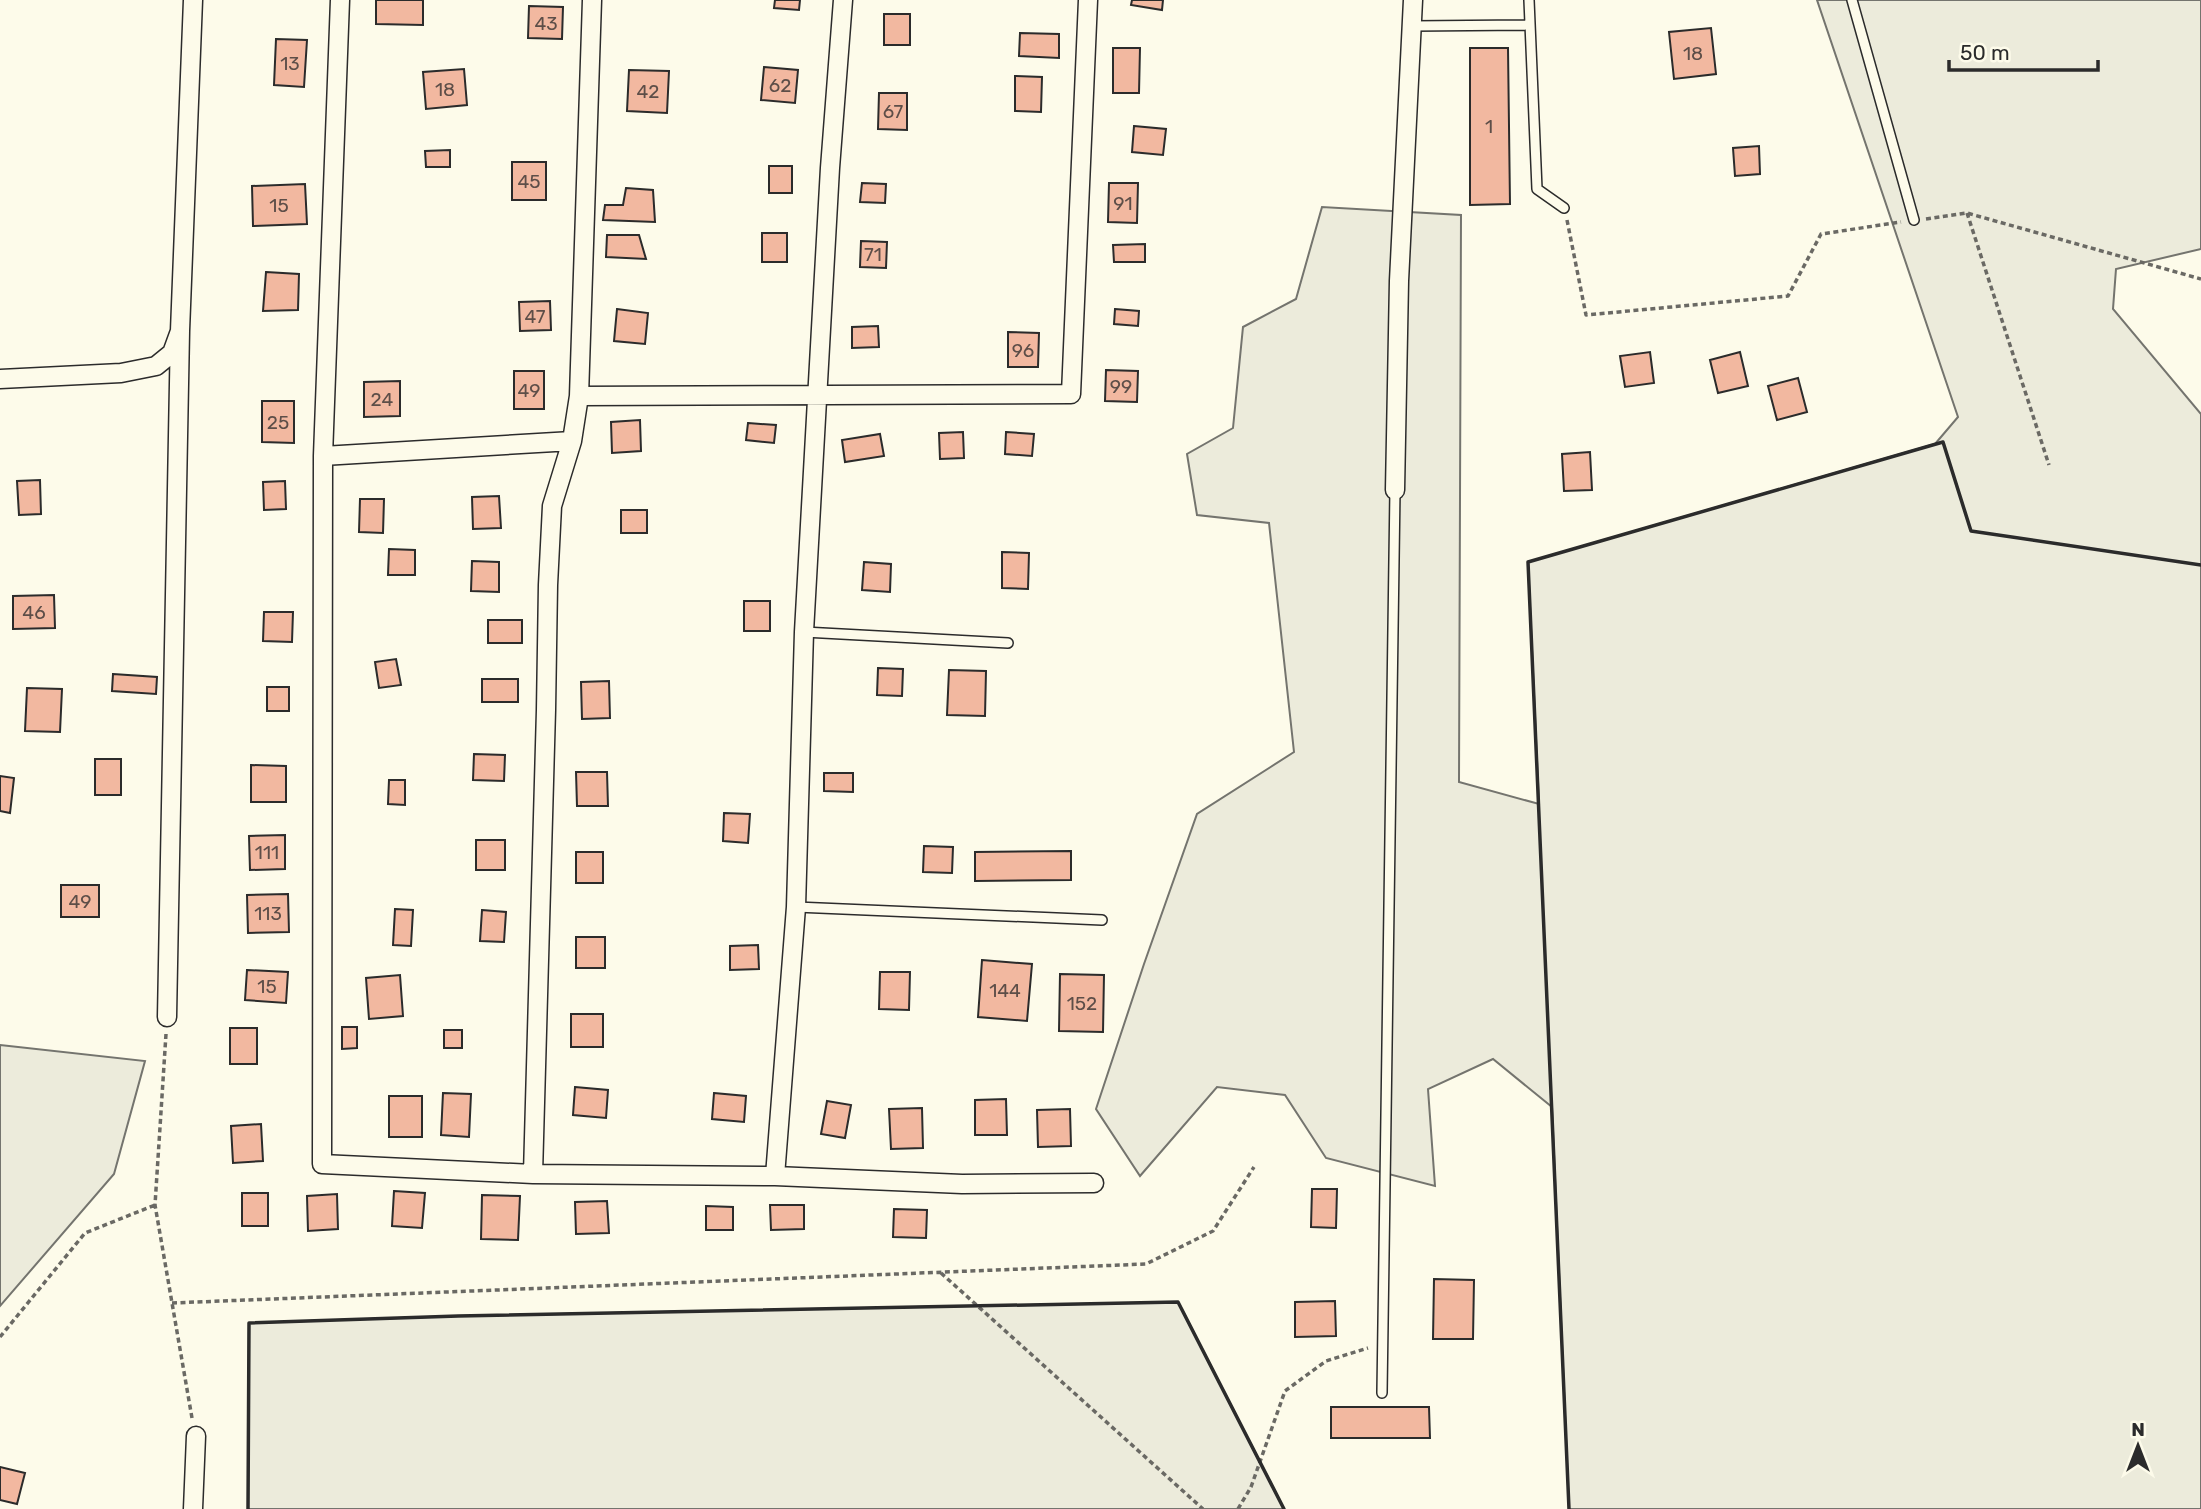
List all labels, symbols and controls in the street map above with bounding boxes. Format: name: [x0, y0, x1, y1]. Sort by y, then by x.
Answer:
house number: 43: [534, 12, 558, 35]
scale bar: [1949, 28, 2098, 72]
text: 50 m: [1960, 40, 2010, 65]
house number: 18: [1683, 42, 1703, 65]
house number: 13: [280, 52, 300, 75]
house number: 62: [769, 74, 791, 97]
house number: 18: [435, 78, 455, 101]
house number: 42: [637, 80, 659, 103]
house number: 67: [883, 100, 904, 123]
house number: 1: [1485, 115, 1493, 138]
house number: 45: [517, 170, 541, 193]
house number: 91: [1113, 192, 1133, 215]
house number: 15: [269, 194, 289, 217]
house number: 71: [864, 243, 882, 266]
house number: 47: [524, 305, 546, 328]
house number: 96: [1012, 339, 1034, 362]
house number: 99: [1110, 375, 1132, 398]
house number: 49: [518, 379, 540, 402]
house number: 24: [371, 388, 394, 411]
house number: 25: [267, 411, 289, 434]
house number: 46: [22, 601, 46, 624]
house number: 111: [255, 841, 279, 864]
house number: 49: [69, 890, 91, 913]
house number: 113: [254, 902, 282, 925]
house number: 15: [257, 975, 277, 998]
house number: 144: [989, 979, 1021, 1002]
house number: 152: [1067, 992, 1097, 1015]
north arrow: [2103, 1411, 2173, 1481]
text: N: [2131, 1418, 2145, 1441]

